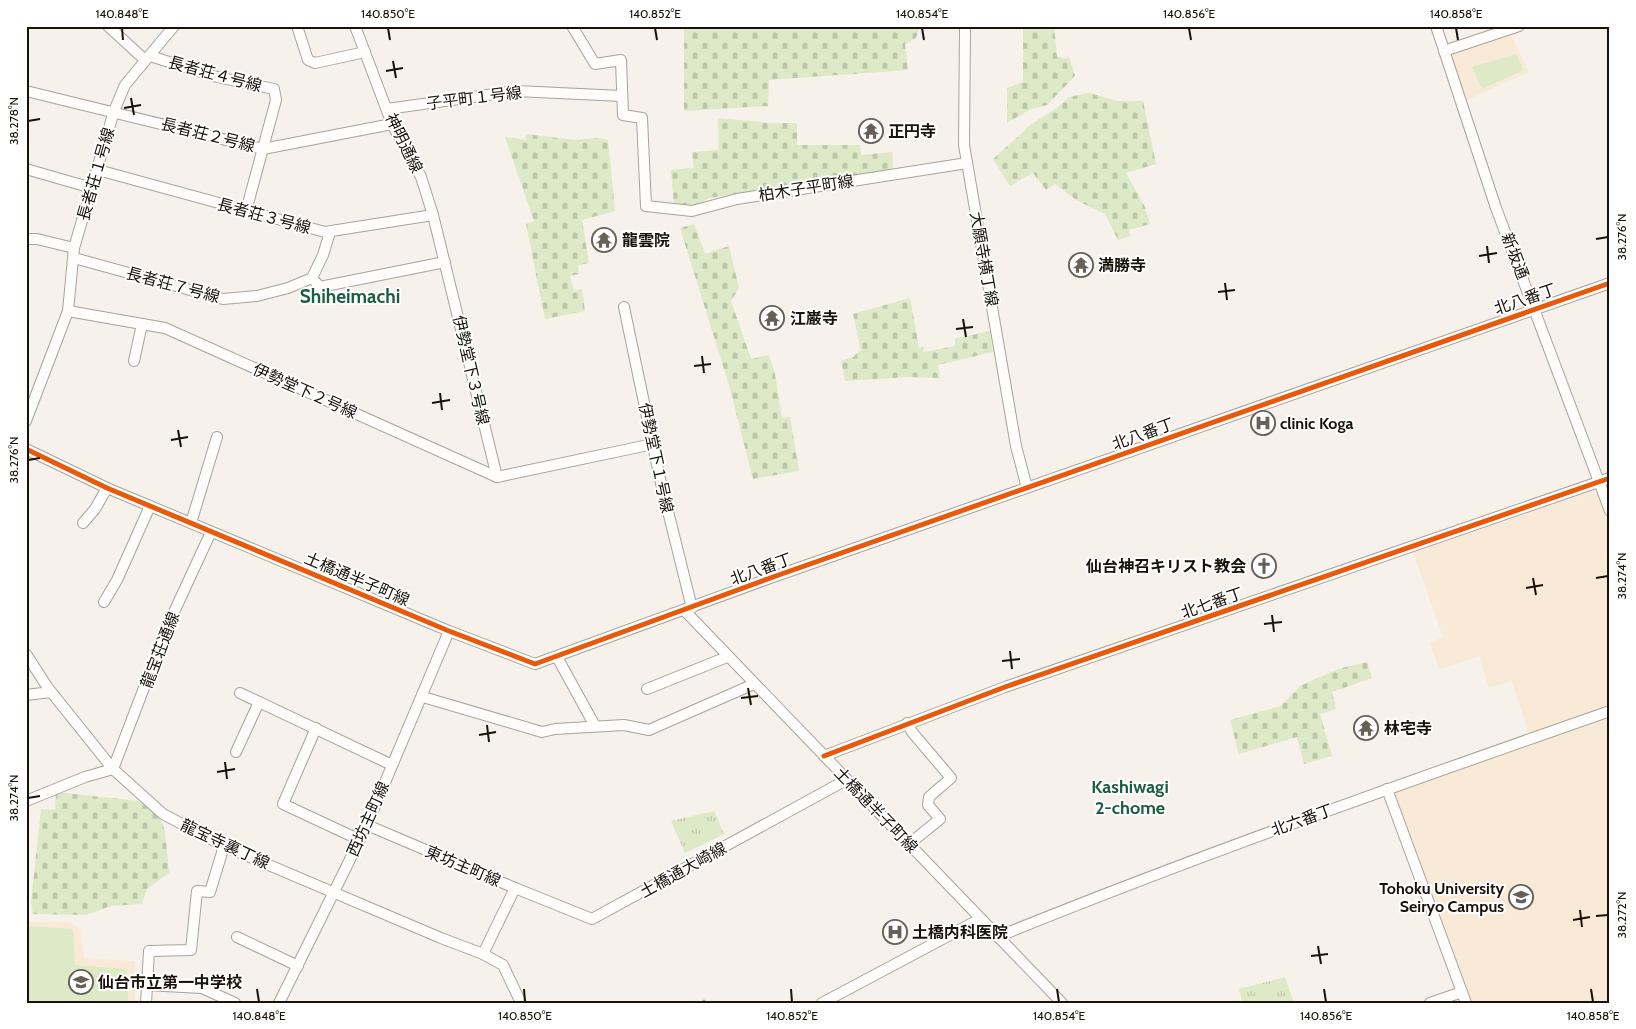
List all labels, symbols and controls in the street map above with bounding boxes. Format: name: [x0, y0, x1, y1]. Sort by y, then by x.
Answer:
text: 140.848°E: [95, 6, 149, 21]
text: 140.850°E: [361, 6, 415, 21]
text: 140.852°E: [629, 6, 681, 21]
text: 140.854°E: [896, 6, 948, 21]
text: 140.856°E: [1163, 6, 1215, 21]
text: 140.858°E: [1430, 6, 1483, 21]
street label: 長者荘４号線: [166, 52, 264, 96]
street label: 子平町１号線: [425, 83, 523, 113]
text: 38.278°N: [6, 97, 21, 145]
street label: 神明通線: [381, 110, 427, 176]
street label: 長者荘２号線: [159, 114, 257, 156]
temple icon: 正円寺: [858, 118, 884, 144]
place label: 正円寺: [888, 122, 936, 141]
street label: 長者荘１号線: [74, 125, 118, 223]
street label: 柏木子平町線: [757, 171, 855, 205]
street label: 長者荘３号線: [215, 194, 313, 238]
street label: 大願寺横丁線: [966, 210, 1002, 308]
text: 38.276°N: [1614, 214, 1629, 260]
temple icon: 龍雲院: [591, 227, 617, 253]
street label: 新坂通: [1498, 230, 1532, 282]
place label: 龍雲院: [622, 231, 670, 250]
temple icon: 満勝寺: [1068, 252, 1094, 278]
place label: 満勝寺: [1098, 256, 1146, 275]
street label: 長者荘７号線: [124, 263, 222, 307]
street label: 北八番丁: [1492, 280, 1558, 318]
district label: Shiheimachi: [300, 285, 400, 308]
temple icon: 江巌寺: [759, 305, 785, 331]
place label: 江巌寺: [790, 309, 838, 328]
street label: 伊勢堂下３号線: [449, 313, 493, 427]
street label: 伊勢堂下２号線: [250, 360, 360, 422]
street label: 伊勢堂下１号線: [635, 401, 677, 515]
hospital icon: clinic Koga: [1250, 410, 1276, 436]
street label: 北八番丁: [1110, 414, 1176, 454]
place label: clinic Koga: [1280, 414, 1353, 433]
text: 38.276°N: [6, 437, 21, 483]
street label: 土橋通半子町線: [302, 548, 412, 610]
street label: 北八番丁: [728, 549, 794, 589]
church icon: 仙台神召キリスト教会: [1251, 553, 1277, 579]
text: 38.274°N: [1614, 553, 1629, 599]
place label: 仙台神召キリスト教会: [1085, 557, 1246, 576]
street label: 北七番丁: [1179, 584, 1245, 622]
street label: 龍宝荘通線: [137, 609, 183, 691]
temple icon: 林宅寺: [1353, 715, 1379, 741]
place label: 林宅寺: [1384, 719, 1432, 738]
street label: 土橋通半子町線: [830, 763, 922, 857]
text: 38.274°N: [6, 775, 21, 821]
district label: Kashiwagi 2-chome: [1091, 776, 1169, 819]
street label: 西坊主町線: [343, 779, 393, 859]
street label: 北六番丁: [1269, 800, 1335, 840]
street label: 龍宝寺裏丁線: [177, 815, 273, 873]
street label: 土橋通大崎線: [636, 838, 730, 902]
street label: 東坊主町線: [422, 842, 504, 890]
place label: Tohoku University Seiryo Campus: [1379, 879, 1504, 916]
school or university icon: Tohoku University Seiryo Campus: [1508, 884, 1534, 910]
text: 38.272°N: [1614, 892, 1629, 938]
hospital icon: 土橋内科医院: [882, 919, 908, 945]
place label: 土橋内科医院: [912, 923, 1008, 942]
school or university icon: 仙台市立第一中学校: [68, 969, 94, 995]
place label: 仙台市立第一中学校: [97, 973, 242, 992]
text: 140.848°E: [232, 1008, 286, 1023]
text: 140.850°E: [498, 1008, 552, 1023]
text: 140.852°E: [766, 1008, 818, 1023]
text: 140.854°E: [1033, 1008, 1085, 1023]
text: 140.856°E: [1300, 1008, 1352, 1023]
text: 140.858°E: [1567, 1008, 1620, 1023]

